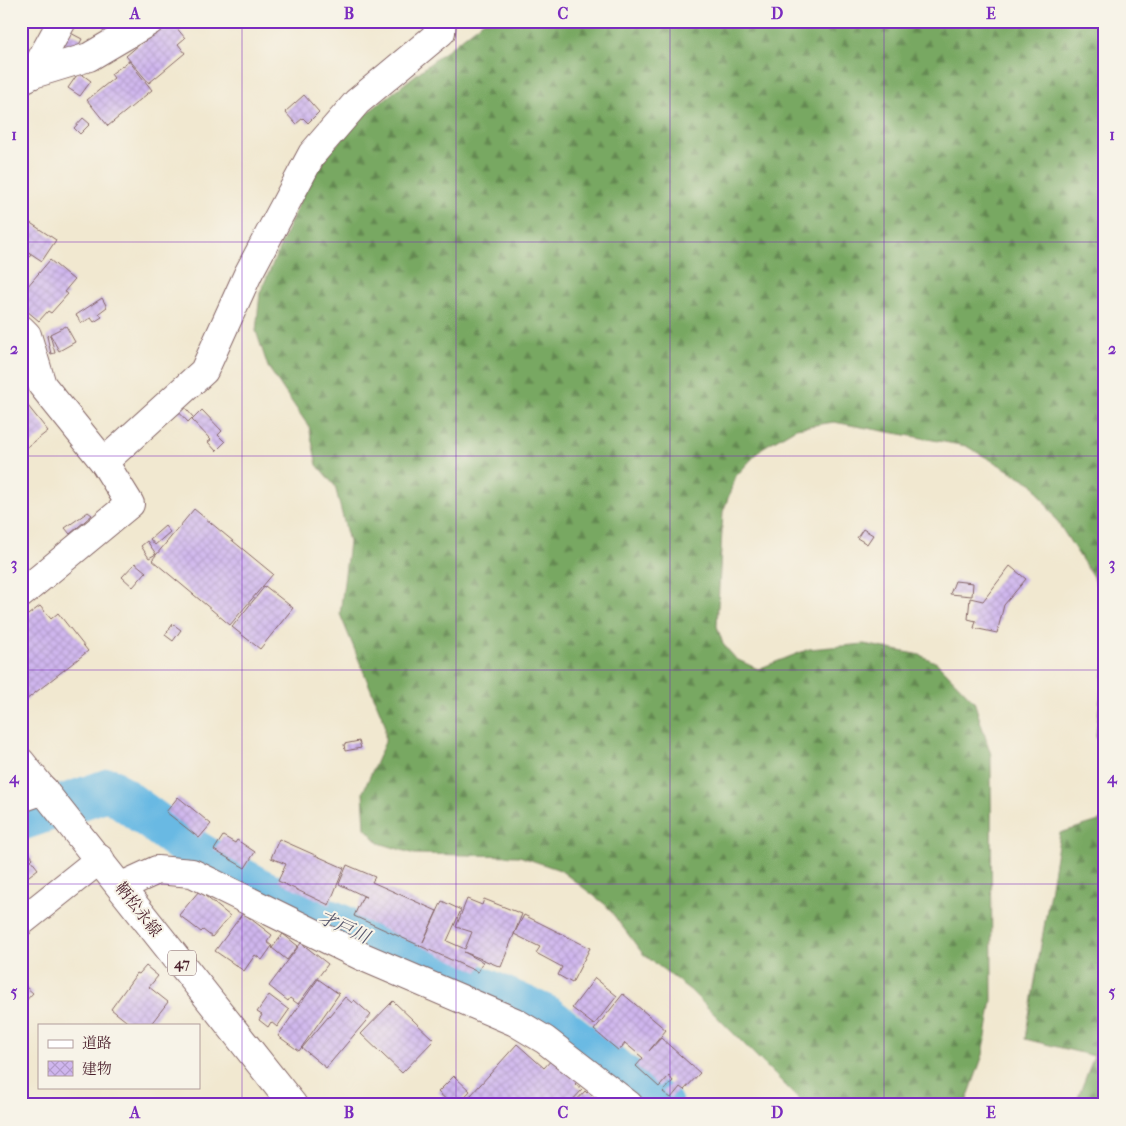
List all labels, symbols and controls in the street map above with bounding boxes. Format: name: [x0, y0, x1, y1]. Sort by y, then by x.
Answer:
text: A: [129, 4, 141, 23]
text: B: [344, 4, 354, 23]
text: C: [558, 4, 569, 23]
text: D: [771, 4, 783, 23]
text: E: [986, 4, 996, 23]
text: 1: [11, 125, 17, 144]
text: 1: [1109, 125, 1115, 144]
text: 2: [10, 339, 18, 358]
text: 2: [1108, 339, 1116, 358]
text: 3: [11, 554, 17, 574]
text: 3: [1109, 554, 1115, 574]
text: 4: [8, 768, 20, 788]
text: 4: [1106, 768, 1118, 788]
street label: 鞆松永線: [111, 878, 166, 940]
water label: 才戸川: [315, 907, 375, 949]
road number: 47: [168, 950, 196, 976]
text: 5: [11, 982, 18, 1001]
text: 5: [1109, 982, 1116, 1001]
legend: [38, 1024, 200, 1088]
text: 道路: [82, 1034, 112, 1052]
text: 建物: [82, 1060, 112, 1078]
text: A: [129, 1103, 141, 1122]
text: B: [344, 1103, 354, 1122]
text: C: [558, 1103, 569, 1122]
text: D: [771, 1103, 783, 1122]
text: E: [986, 1103, 996, 1122]

